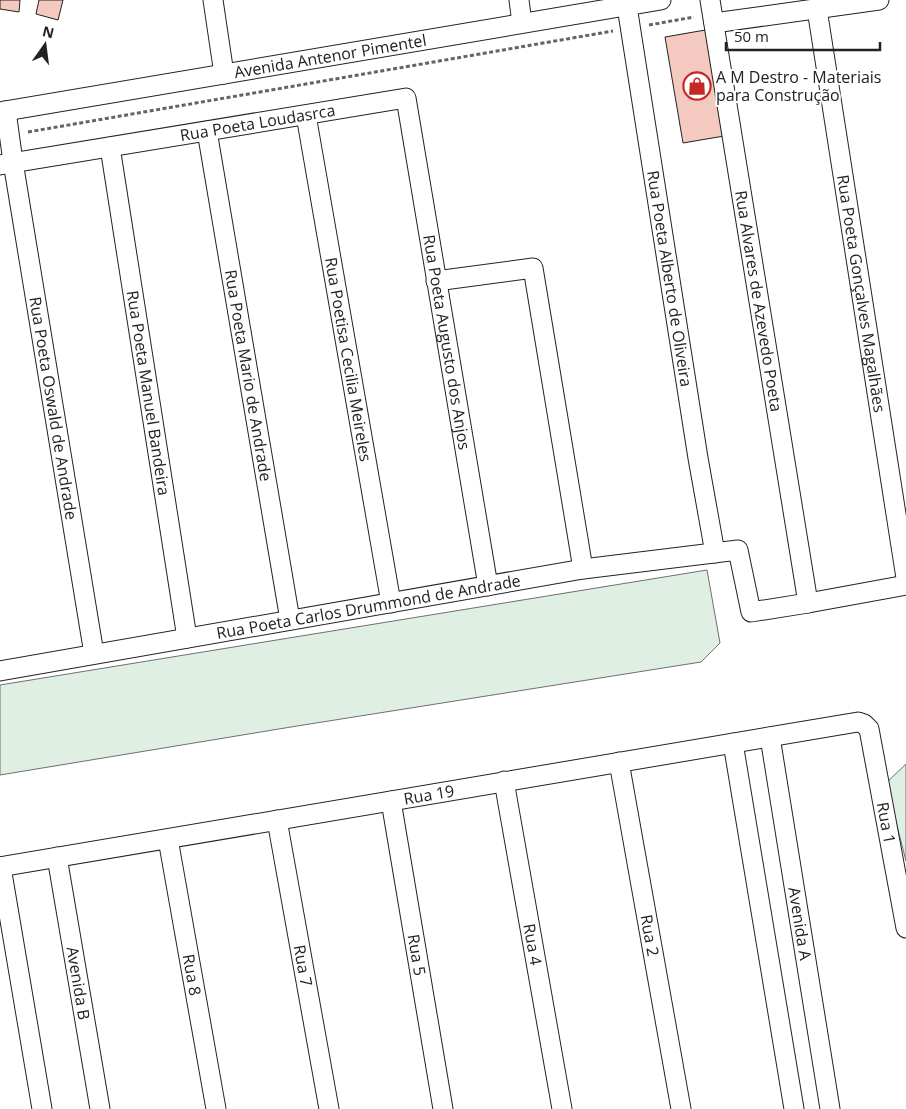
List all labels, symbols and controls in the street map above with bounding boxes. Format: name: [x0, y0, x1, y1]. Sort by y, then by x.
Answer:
north arrow: [20, 20, 70, 70]
scale bar: [726, 20, 880, 52]
text: N: [40, 21, 56, 42]
text: 50 m: [734, 26, 769, 46]
street label: Avenida Antenor Pimentel: [233, 29, 428, 83]
place label: A M Destro - Materiais para Construção: [716, 66, 881, 106]
shop icon: A M Destro - Materiais para Construção: [682, 71, 712, 101]
street label: Rua Poeta Loudasrca: [178, 99, 337, 146]
street label: Rua Poeta Alberto de Oliveira: [642, 169, 698, 388]
street label: Rua Poeta Gonçalves Magalhães: [832, 173, 891, 414]
street label: Rua Alvares de Azevedo Poeta: [730, 189, 788, 413]
street label: Rua Poeta Augusto dos Anjos: [418, 233, 476, 451]
street label: Rua Poetisa Cecilia Meireles: [320, 256, 377, 463]
street label: Rua Poeta Mario de Andrade: [220, 268, 277, 483]
street label: Rua Poeta Manuel Bandeira: [122, 289, 175, 497]
street label: Rua Poeta Oswald de Andrade: [24, 295, 83, 522]
street label: Rua Poeta Carlos Drummond de Andrade: [215, 569, 522, 644]
street label: Rua 19: [402, 779, 456, 810]
street label: Rua 1: [872, 800, 901, 845]
street label: Avenida A: [783, 885, 817, 963]
street label: Rua 2: [635, 913, 664, 958]
street label: Rua 4: [518, 922, 547, 967]
street label: Rua 5: [403, 932, 431, 977]
street label: Rua 7: [289, 943, 318, 988]
street label: Avenida B: [61, 945, 96, 1022]
street label: Rua 8: [178, 952, 207, 997]

